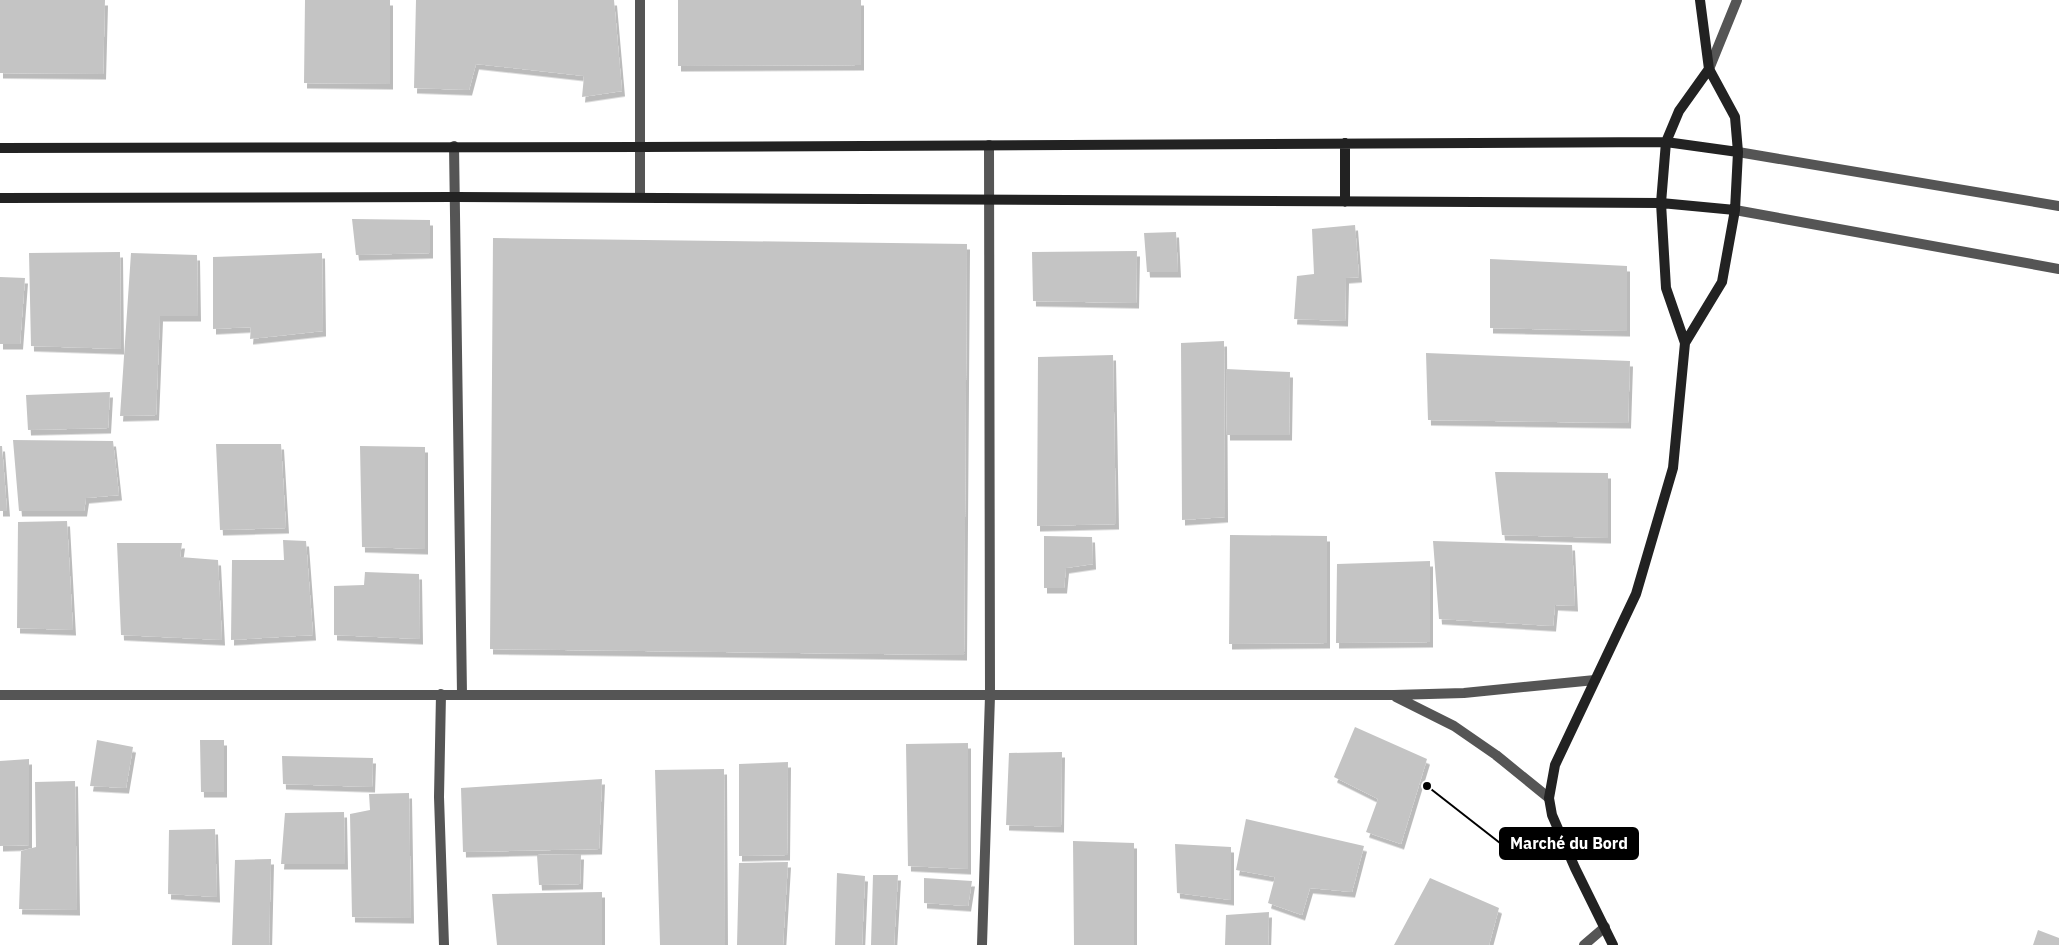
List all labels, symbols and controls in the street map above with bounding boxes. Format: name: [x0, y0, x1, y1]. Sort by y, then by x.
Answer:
callout: Marché du Bord: [1500, 828, 1638, 859]
text: Marché du Bord: [1510, 833, 1628, 853]

